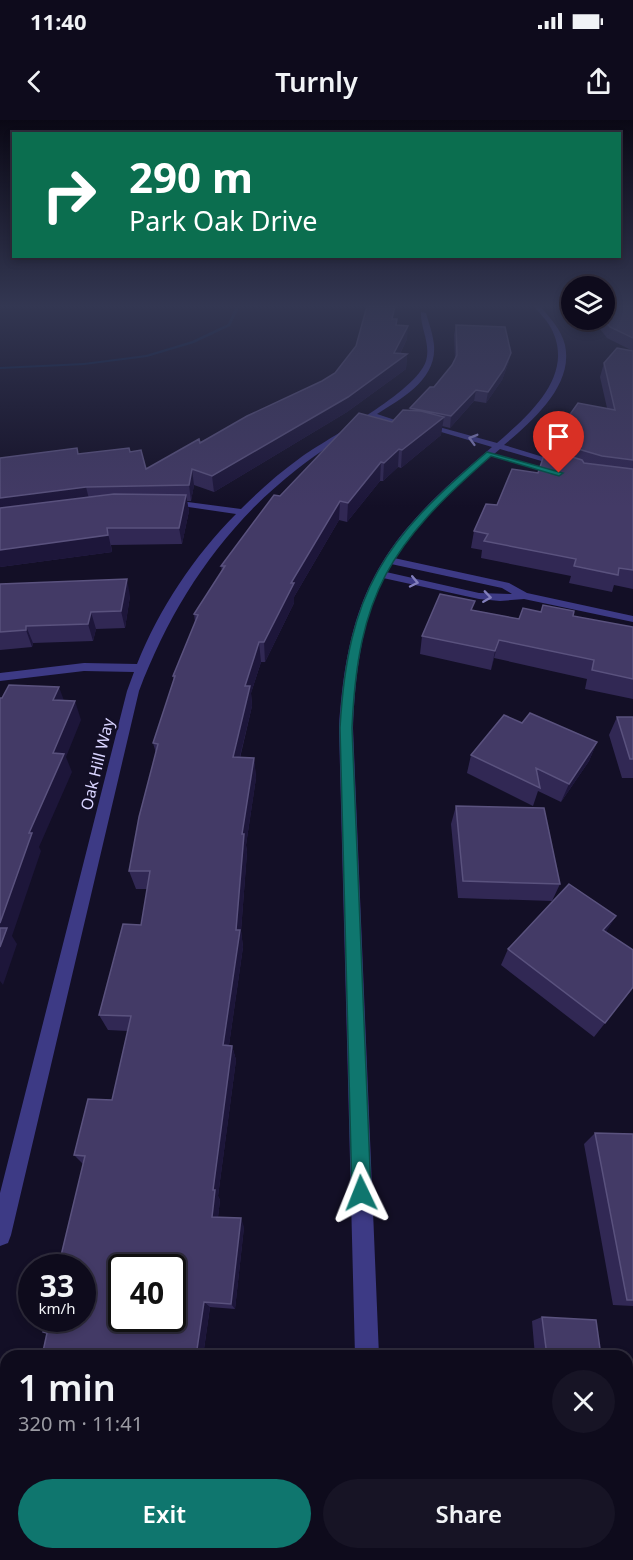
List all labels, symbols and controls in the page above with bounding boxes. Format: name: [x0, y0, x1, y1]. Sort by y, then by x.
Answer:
text: 11:40: [30, 6, 87, 36]
text: Turnly: [275, 63, 358, 100]
icon: back: [18, 65, 51, 98]
icon: share: [582, 65, 615, 98]
text: 290 m: [129, 148, 253, 205]
icon: right: [30, 156, 108, 234]
text: Park Oak Drive: [129, 202, 318, 239]
map controls: [561, 276, 615, 330]
button: layers: [561, 276, 615, 330]
pin: [533, 411, 584, 473]
icon: arrive: [542, 420, 575, 453]
one-way arrow: [468, 434, 479, 446]
one-way arrow: [409, 575, 419, 588]
one-way arrow: [482, 590, 491, 602]
street label: Oak Hill Way: [75, 715, 119, 812]
position arrow: [329, 1161, 393, 1225]
speed limit sign: 40: [108, 1254, 186, 1332]
text: 33: [40, 1265, 74, 1306]
text: km/h: [39, 1298, 75, 1318]
text: 1 min: [18, 1363, 116, 1412]
button: close: [552, 1370, 615, 1433]
text: 320 m · 11:41: [18, 1410, 143, 1437]
button: Exit: [18, 1479, 311, 1548]
button: Share: [323, 1479, 615, 1548]

